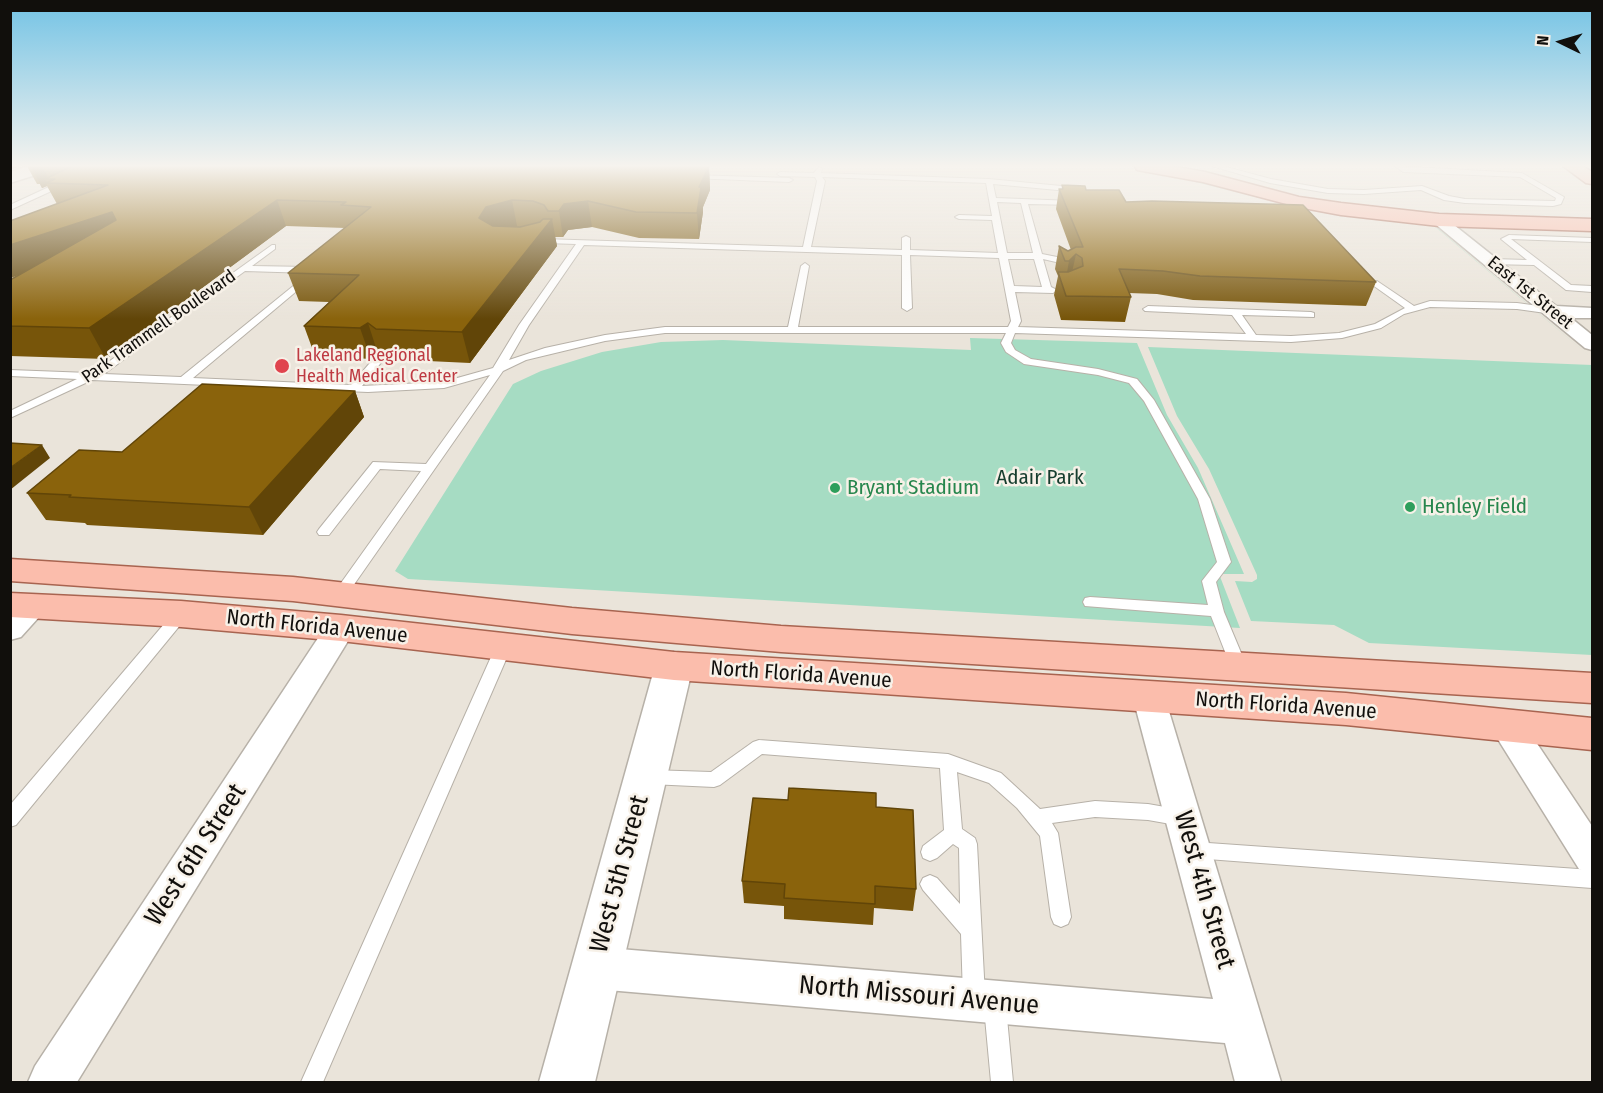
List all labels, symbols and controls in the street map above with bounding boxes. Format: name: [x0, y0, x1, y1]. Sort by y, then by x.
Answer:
north arrow: [1531, 12, 1591, 72]
text: N: [1533, 35, 1552, 46]
street label: East 1st Street: [1483, 252, 1577, 334]
street label: Park Trammell Boulevard: [78, 266, 240, 388]
place label: Lakeland Regional Health Medical Center: [296, 345, 458, 388]
marker: Lakeland Regional Health Medical Center: [273, 357, 291, 375]
park label: Adair Park: [996, 465, 1084, 491]
place label: Bryant Stadium: [847, 475, 979, 501]
marker: Bryant Stadium: [828, 481, 842, 495]
place label: Henley Field: [1422, 494, 1527, 520]
marker: Henley Field: [1403, 500, 1417, 514]
street label: North Florida Avenue: [225, 605, 409, 649]
street label: North Florida Avenue: [710, 656, 892, 694]
street label: North Florida Avenue: [1195, 687, 1377, 725]
street label: West 6th Street: [139, 778, 253, 932]
street label: West 5th Street: [584, 792, 656, 956]
street label: West 4th Street: [1167, 808, 1241, 972]
street label: North Missouri Avenue: [798, 970, 1040, 1022]

